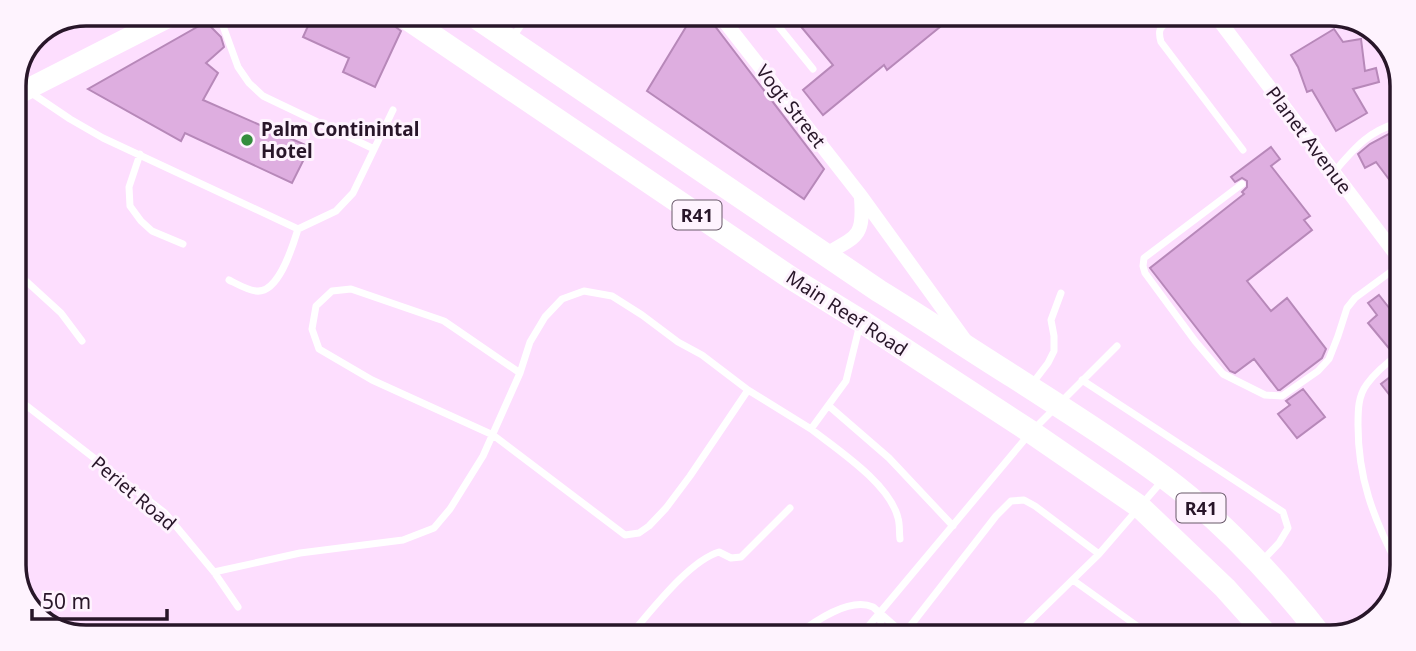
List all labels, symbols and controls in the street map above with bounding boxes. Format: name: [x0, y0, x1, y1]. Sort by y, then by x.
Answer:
street label: Vogt Street: [750, 59, 832, 153]
street label: Planet Avenue: [1260, 81, 1358, 199]
place label: Palm Continintal Hotel: [261, 116, 419, 164]
marker: Palm Continintal Hotel: [239, 132, 255, 148]
road number: R41: [672, 200, 722, 230]
street label: Main Reef Road: [781, 264, 913, 362]
street label: Periet Road: [86, 450, 182, 536]
road number: R41: [1176, 494, 1226, 522]
scale bar: [32, 578, 166, 622]
text: 50 m: [42, 587, 91, 615]

